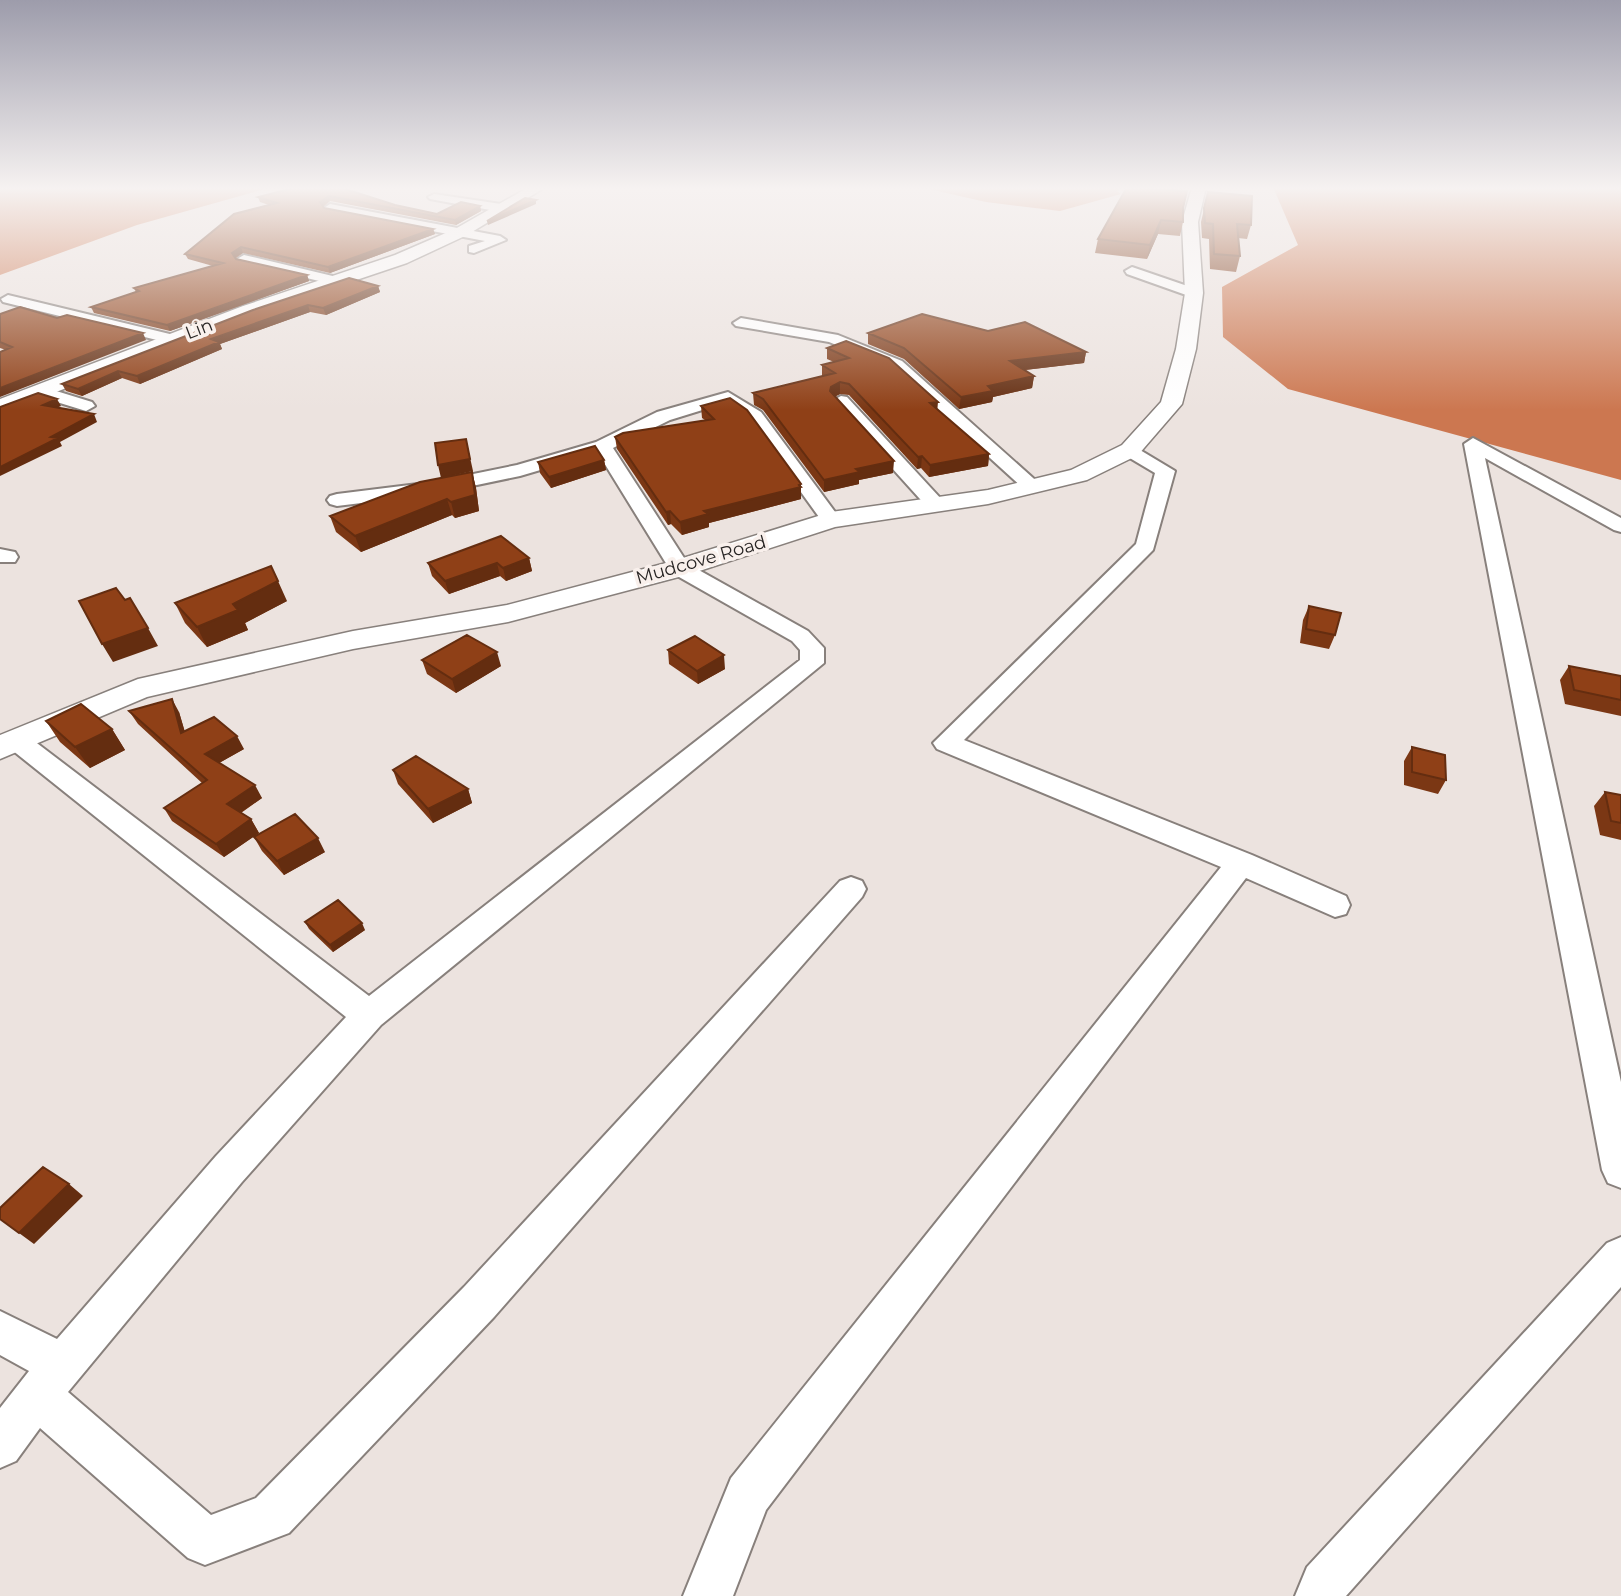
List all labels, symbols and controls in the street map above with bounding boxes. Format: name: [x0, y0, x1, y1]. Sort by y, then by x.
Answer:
street label: Lin: [182, 314, 216, 344]
street label: Mudcove Road: [633, 531, 769, 589]

